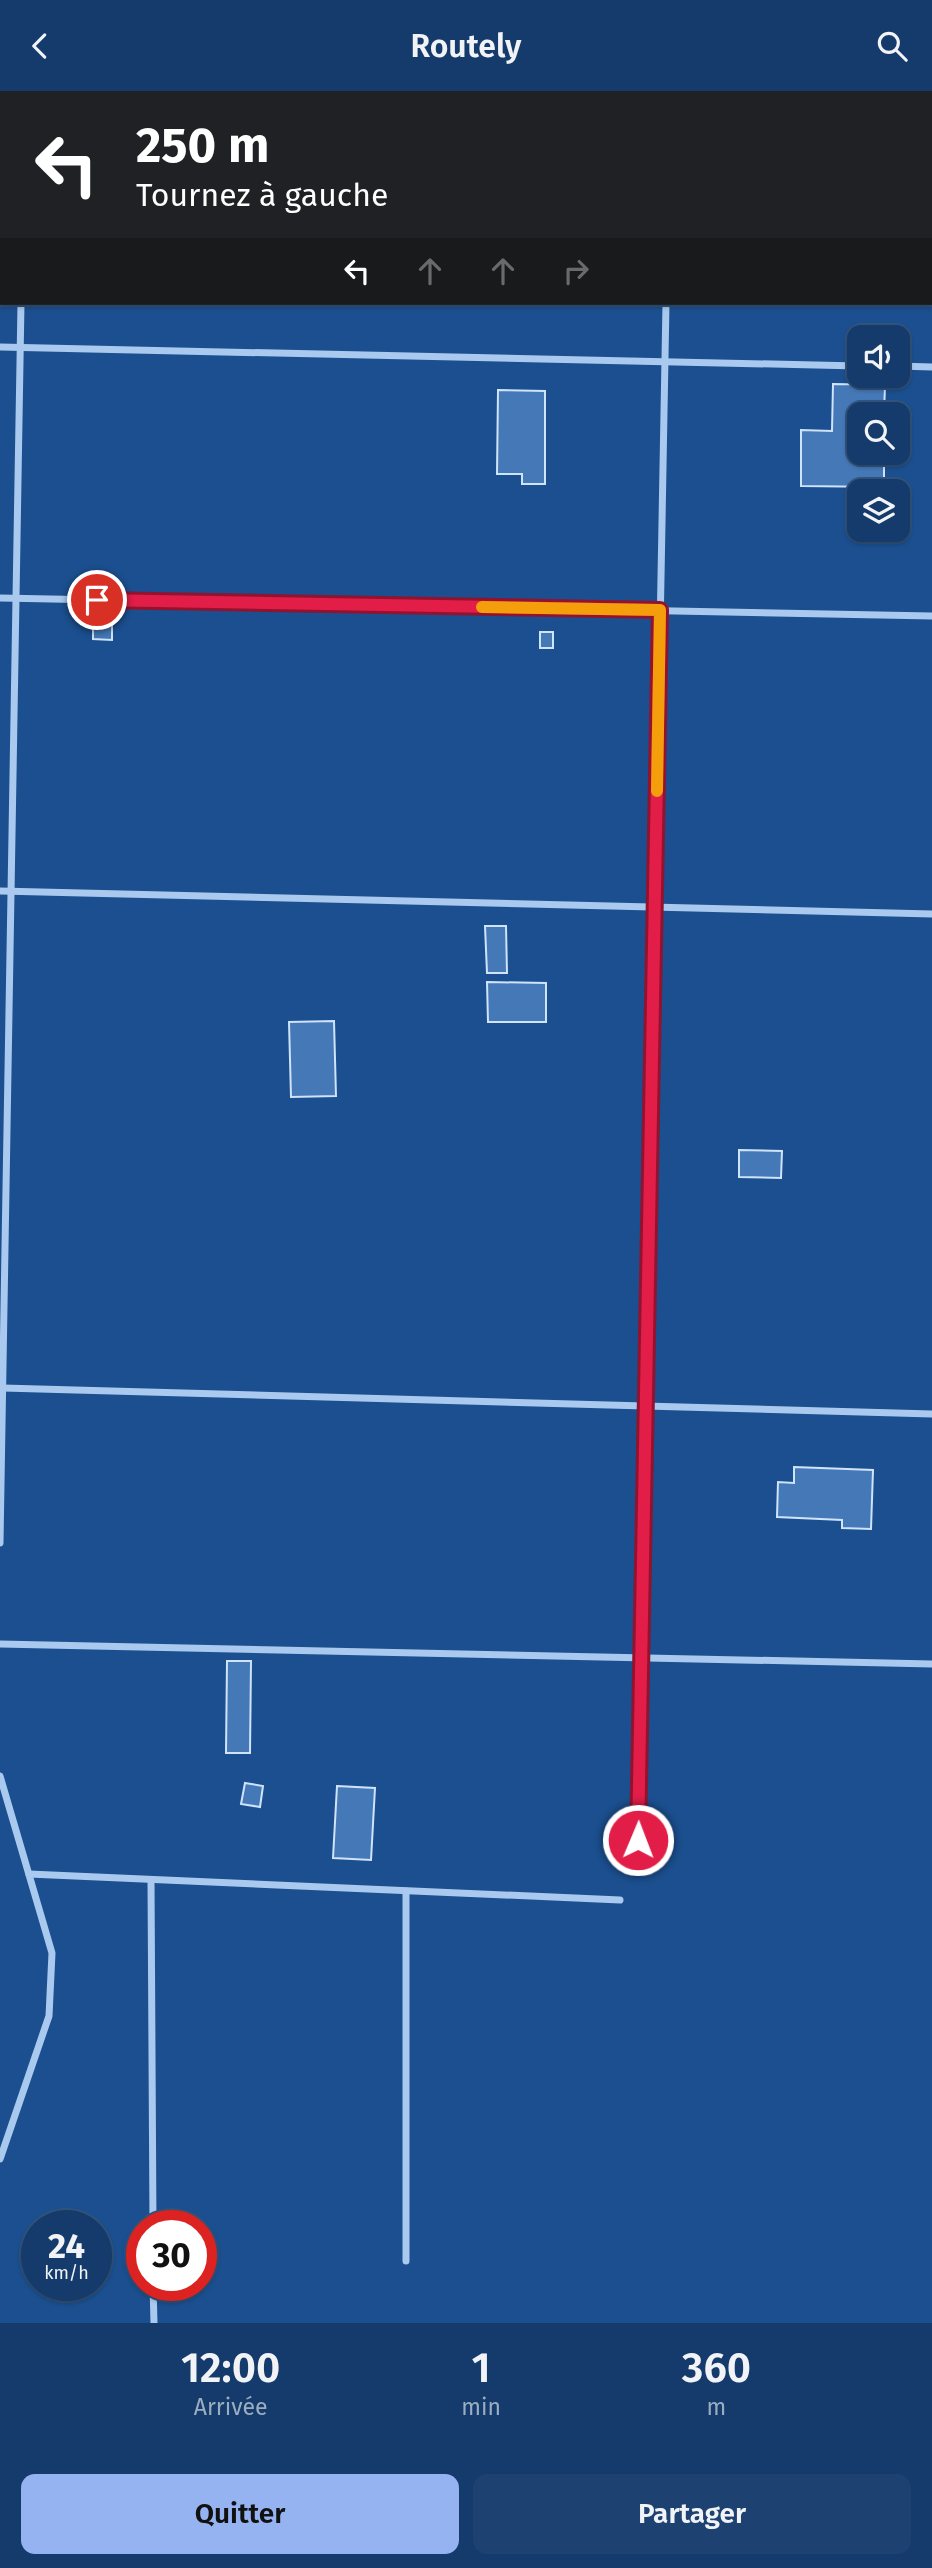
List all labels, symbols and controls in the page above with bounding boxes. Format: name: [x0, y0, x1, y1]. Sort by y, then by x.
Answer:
icon: back: [21, 27, 59, 65]
text: Routely: [410, 27, 522, 65]
icon: search: [873, 27, 911, 65]
text: 250 m: [136, 116, 269, 175]
icon: left: [21, 119, 112, 210]
text: Tournez à gauche: [136, 176, 388, 214]
icon: left: [338, 252, 376, 290]
icon: ahead: [411, 252, 449, 290]
icon: ahead: [484, 252, 522, 290]
icon: right: [557, 252, 595, 290]
map controls: [847, 325, 910, 542]
button: sound: [847, 325, 910, 388]
button: search: [847, 402, 910, 465]
button: layers: [847, 479, 910, 542]
pin: [67, 570, 127, 630]
icon: arrive: [78, 581, 116, 619]
position arrow: [601, 1803, 675, 1877]
speed limit sign: 30: [126, 2210, 217, 2301]
text: 24: [48, 2225, 85, 2267]
text: km/h: [44, 2262, 89, 2284]
text: 12:00: [181, 2343, 280, 2393]
text: 1: [471, 2343, 491, 2393]
text: 360: [682, 2343, 751, 2393]
text: Arrivée: [194, 2393, 267, 2421]
text: min: [461, 2393, 501, 2421]
text: m: [707, 2393, 726, 2421]
button: Quitter: [21, 2474, 459, 2554]
button: Partager: [473, 2474, 911, 2554]

